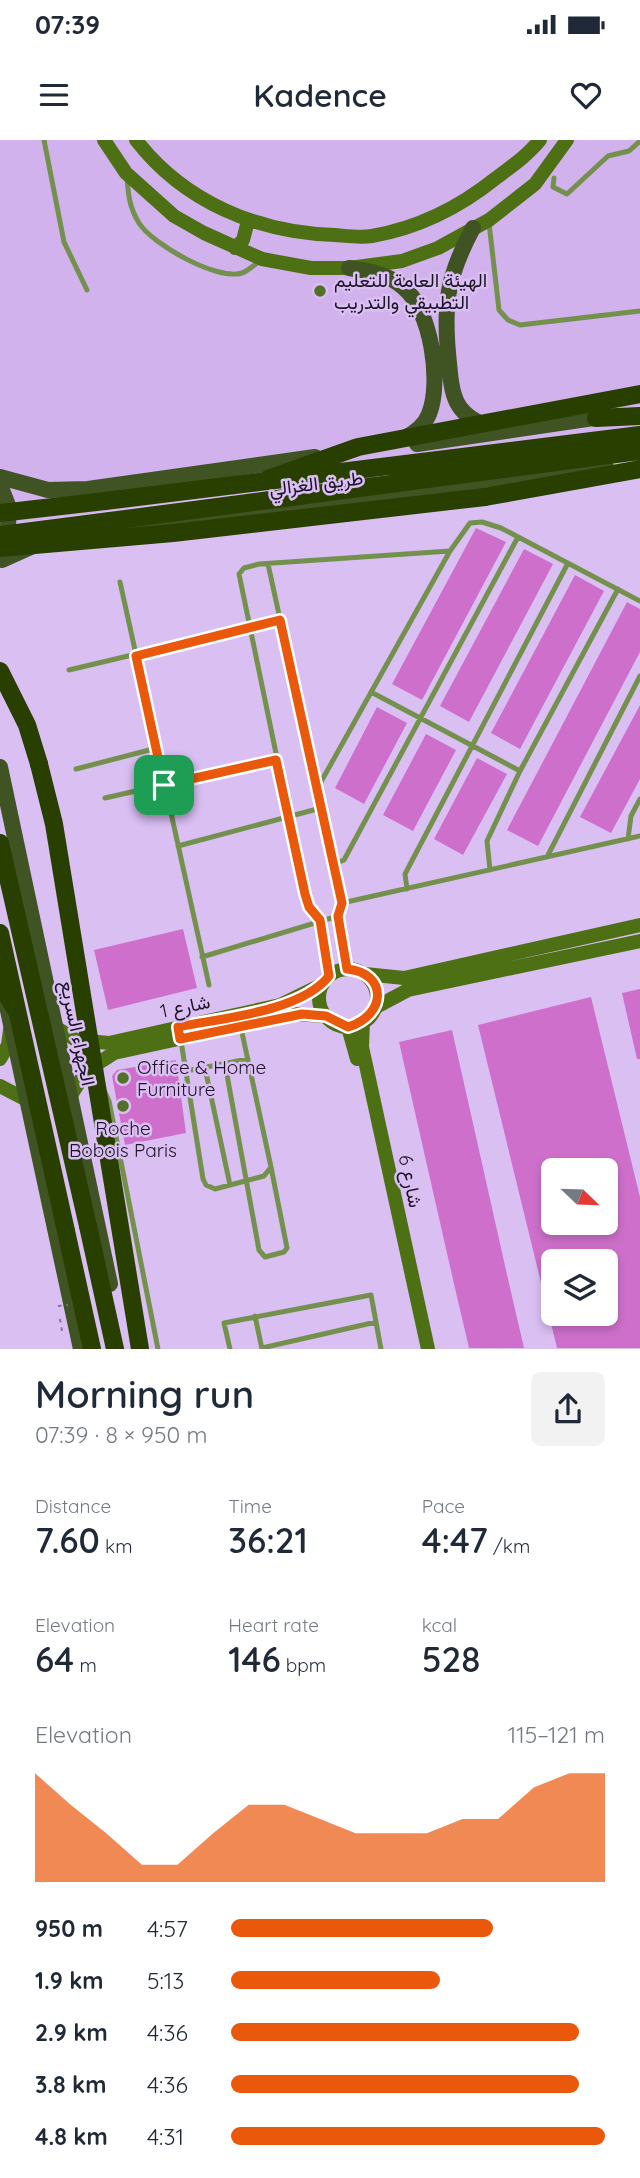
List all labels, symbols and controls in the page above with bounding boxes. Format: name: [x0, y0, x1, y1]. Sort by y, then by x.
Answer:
text: 07:39: [35, 8, 100, 41]
text: Kadence: [253, 75, 387, 115]
icon: menu: [35, 76, 73, 114]
icon: heart: [567, 76, 605, 114]
place label: الهيئة العامة للتعليم التطبيقي والتدريب: [334, 268, 487, 318]
marker: الهيئة العامة للتعليم التطبيقي والتدريب: [312, 283, 328, 299]
street label: طريق الغزالي: [268, 465, 365, 505]
pin: [134, 755, 194, 815]
icon: arrive: [145, 766, 183, 804]
street label: الجهراء السريع: [53, 978, 101, 1088]
street label: شارع 1: [158, 989, 212, 1024]
place label: Office & Home Furniture: [137, 1055, 266, 1101]
marker: Office & Home Furniture: [115, 1070, 131, 1086]
marker: Roche Bobois Paris: [115, 1098, 131, 1114]
place label: Roche Bobois Paris: [69, 1116, 177, 1162]
street label: شارع 6: [393, 1152, 428, 1210]
north arrow: [541, 1158, 618, 1236]
map controls: [541, 1158, 618, 1326]
button: layers: [541, 1249, 618, 1326]
text: Morning run: [35, 1370, 254, 1418]
button: share: [531, 1372, 605, 1446]
text: 07:39 · 8 × 950 m: [35, 1420, 207, 1449]
text: Distance: [35, 1494, 111, 1518]
text: Time: [228, 1494, 272, 1518]
text: Pace: [422, 1494, 465, 1518]
text: 7.60: [35, 1518, 100, 1562]
text: 36:21: [228, 1518, 308, 1562]
text: 4:47: [422, 1518, 488, 1562]
text: km: [100, 1534, 133, 1558]
text: /km: [488, 1534, 530, 1558]
text: Elevation: [35, 1613, 115, 1637]
text: Heart rate: [228, 1613, 319, 1637]
text: kcal: [422, 1613, 457, 1637]
text: 64: [35, 1637, 74, 1681]
text: 146: [228, 1637, 281, 1681]
text: 528: [422, 1637, 480, 1681]
text: m: [74, 1653, 97, 1677]
text: bpm: [281, 1653, 326, 1677]
text: Elevation: [35, 1720, 132, 1749]
text: 115–121 m: [508, 1720, 605, 1749]
text: 950 m: [35, 1914, 103, 1943]
text: 4:57: [147, 1914, 188, 1943]
text: 1.9 km: [35, 1966, 103, 1995]
text: 5:13: [147, 1966, 184, 1995]
text: 2.9 km: [35, 2018, 108, 2047]
text: 4:36: [147, 2018, 188, 2047]
text: 3.8 km: [35, 2070, 106, 2099]
text: 4:36: [147, 2070, 188, 2099]
text: 4.8 km: [35, 2122, 108, 2151]
text: 4:31: [147, 2122, 184, 2151]

